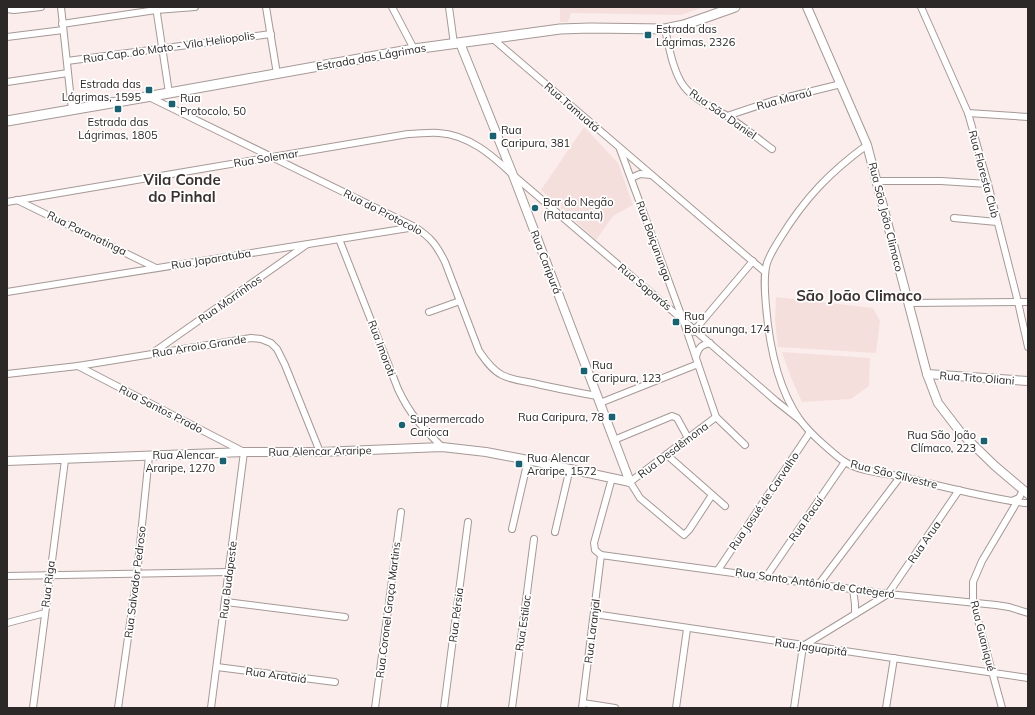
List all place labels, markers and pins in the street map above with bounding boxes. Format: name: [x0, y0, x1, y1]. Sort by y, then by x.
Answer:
place label: Estrada das Lágrimas, 2326: [656, 22, 736, 49]
marker: Estrada das Lágrimas, 2326: [643, 30, 653, 40]
place label: Estrada das Lágrimas, 1595: [62, 77, 141, 104]
marker: Estrada das Lágrimas, 1595: [144, 85, 154, 95]
place label: Rua Protocolo, 50: [180, 91, 247, 118]
marker: Rua Protocolo, 50: [167, 99, 177, 109]
marker: Estrada das Lágrimas, 1805: [113, 104, 123, 114]
place label: Estrada das Lágrimas, 1805: [78, 115, 158, 142]
place label: Rua Caripura, 381: [501, 123, 570, 150]
marker: Rua Caripura, 381: [488, 131, 498, 141]
place label: Bar do Negão (Ratacanta): [543, 195, 613, 222]
marker: Bar do Negão (Ratacanta): [530, 203, 540, 213]
place label: Rua Boicununga, 174: [684, 309, 770, 336]
marker: Rua Boicununga, 174: [671, 317, 681, 327]
place label: Rua Caripura, 123: [592, 358, 661, 385]
marker: Rua Caripura, 123: [579, 366, 589, 376]
place label: Rua Caripura, 78: [518, 410, 604, 424]
place label: Supermercado Carioca: [410, 412, 484, 439]
marker: Rua Caripura, 78: [607, 412, 617, 422]
marker: Supermercado Carioca: [397, 420, 407, 430]
place label: Rua São João Clímaco, 223: [907, 428, 976, 455]
marker: Rua São João Clímaco, 223: [979, 436, 989, 446]
place label: Rua Alencar Araripe, 1270: [145, 448, 215, 475]
place label: Rua Alencar Araripe, 1572: [527, 451, 597, 478]
marker: Rua Alencar Araripe, 1270: [218, 456, 228, 466]
marker: Rua Alencar Araripe, 1572: [514, 459, 524, 469]

